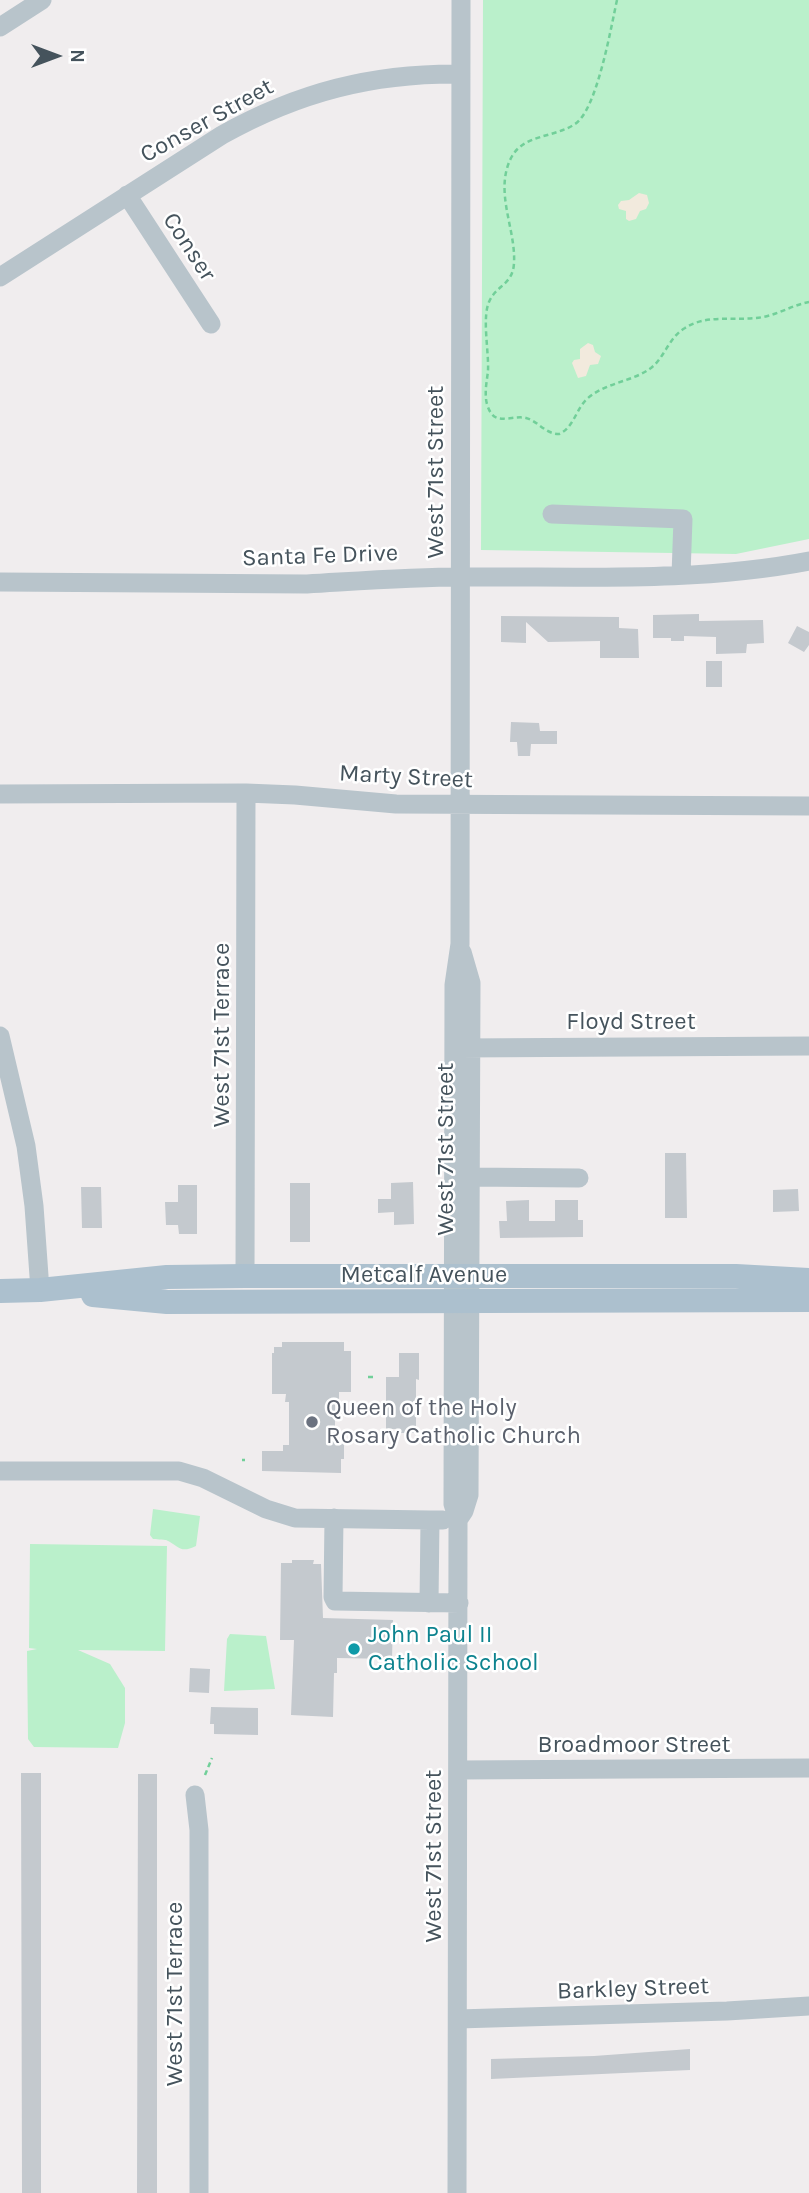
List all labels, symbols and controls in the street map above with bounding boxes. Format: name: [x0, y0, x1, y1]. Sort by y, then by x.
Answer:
north arrow: [21, 21, 91, 91]
text: N: [66, 49, 88, 63]
street label: Conser Street: [136, 73, 278, 169]
street label: Conser: [156, 207, 222, 287]
street label: West 71st Street: [422, 386, 450, 558]
street label: Santa Fe Drive: [241, 539, 399, 573]
street label: Marty Street: [338, 759, 474, 795]
street label: West 71st Terrace: [208, 943, 236, 1127]
street label: Floyd Street: [566, 1008, 696, 1036]
street label: West 71st Street: [432, 1063, 460, 1235]
street label: Metcalf Avenue: [341, 1261, 507, 1289]
place label: Queen of the Holy Rosary Catholic Church: [326, 1394, 581, 1450]
marker: Queen of the Holy Rosary Catholic Church: [304, 1414, 320, 1430]
place label: John Paul II Catholic School: [368, 1621, 539, 1677]
marker: John Paul II Catholic School: [346, 1641, 362, 1657]
street label: Broadmoor Street: [537, 1731, 731, 1759]
street label: West 71st Street: [420, 1770, 448, 1942]
street label: West 71st Terrace: [161, 1902, 189, 2086]
street label: Barkley Street: [556, 1972, 710, 2006]

